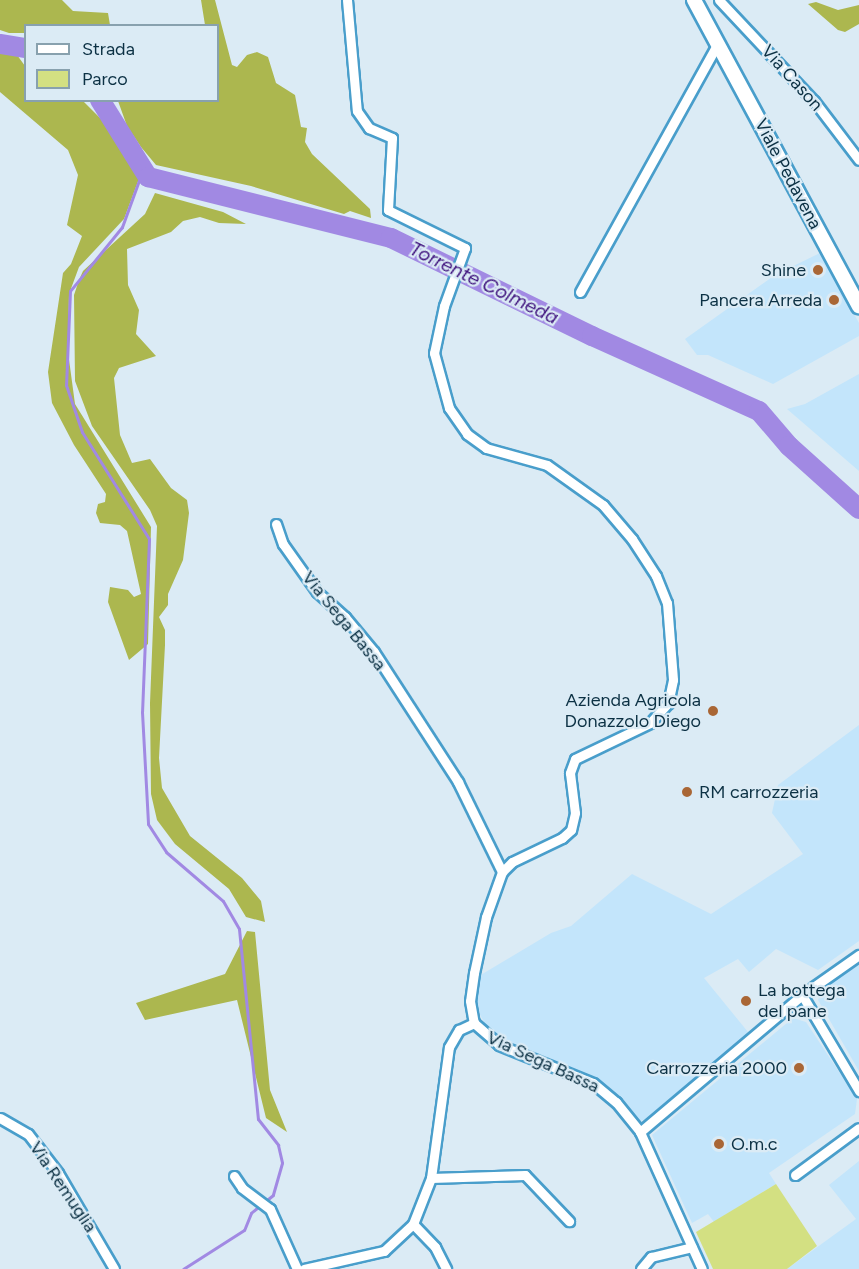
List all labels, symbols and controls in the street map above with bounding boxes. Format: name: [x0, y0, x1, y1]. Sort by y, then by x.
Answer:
legend: [24, 24, 219, 102]
text: Strada: [82, 38, 135, 60]
street label: Via Cason: [757, 41, 827, 115]
text: Parco: [82, 68, 128, 90]
street label: Viale Pedavena: [750, 115, 826, 233]
water label: Torrente Colmeda: [406, 237, 562, 329]
place label: Shine: [761, 259, 806, 281]
marker: Shine: [811, 263, 825, 277]
place label: Pancera Arreda: [699, 289, 822, 311]
marker: Pancera Arreda: [827, 293, 841, 307]
street label: Via Sega Bassa: [297, 567, 391, 675]
place label: Azienda Agricola Donazzolo Diego: [565, 690, 701, 732]
marker: Azienda Agricola Donazzolo Diego: [706, 704, 720, 718]
place label: RM carrozzeria: [699, 781, 818, 803]
marker: RM carrozzeria: [680, 785, 694, 799]
place label: La bottega del pane: [758, 980, 845, 1022]
marker: La bottega del pane: [739, 994, 753, 1008]
street label: Via Sega Bassa: [483, 1027, 603, 1097]
place label: Carrozzeria 2000: [646, 1057, 787, 1079]
marker: Carrozzeria 2000: [792, 1061, 806, 1075]
place label: O.m.c: [731, 1133, 778, 1155]
marker: O.m.c: [712, 1137, 726, 1151]
street label: Via Remuglia: [25, 1138, 101, 1236]

